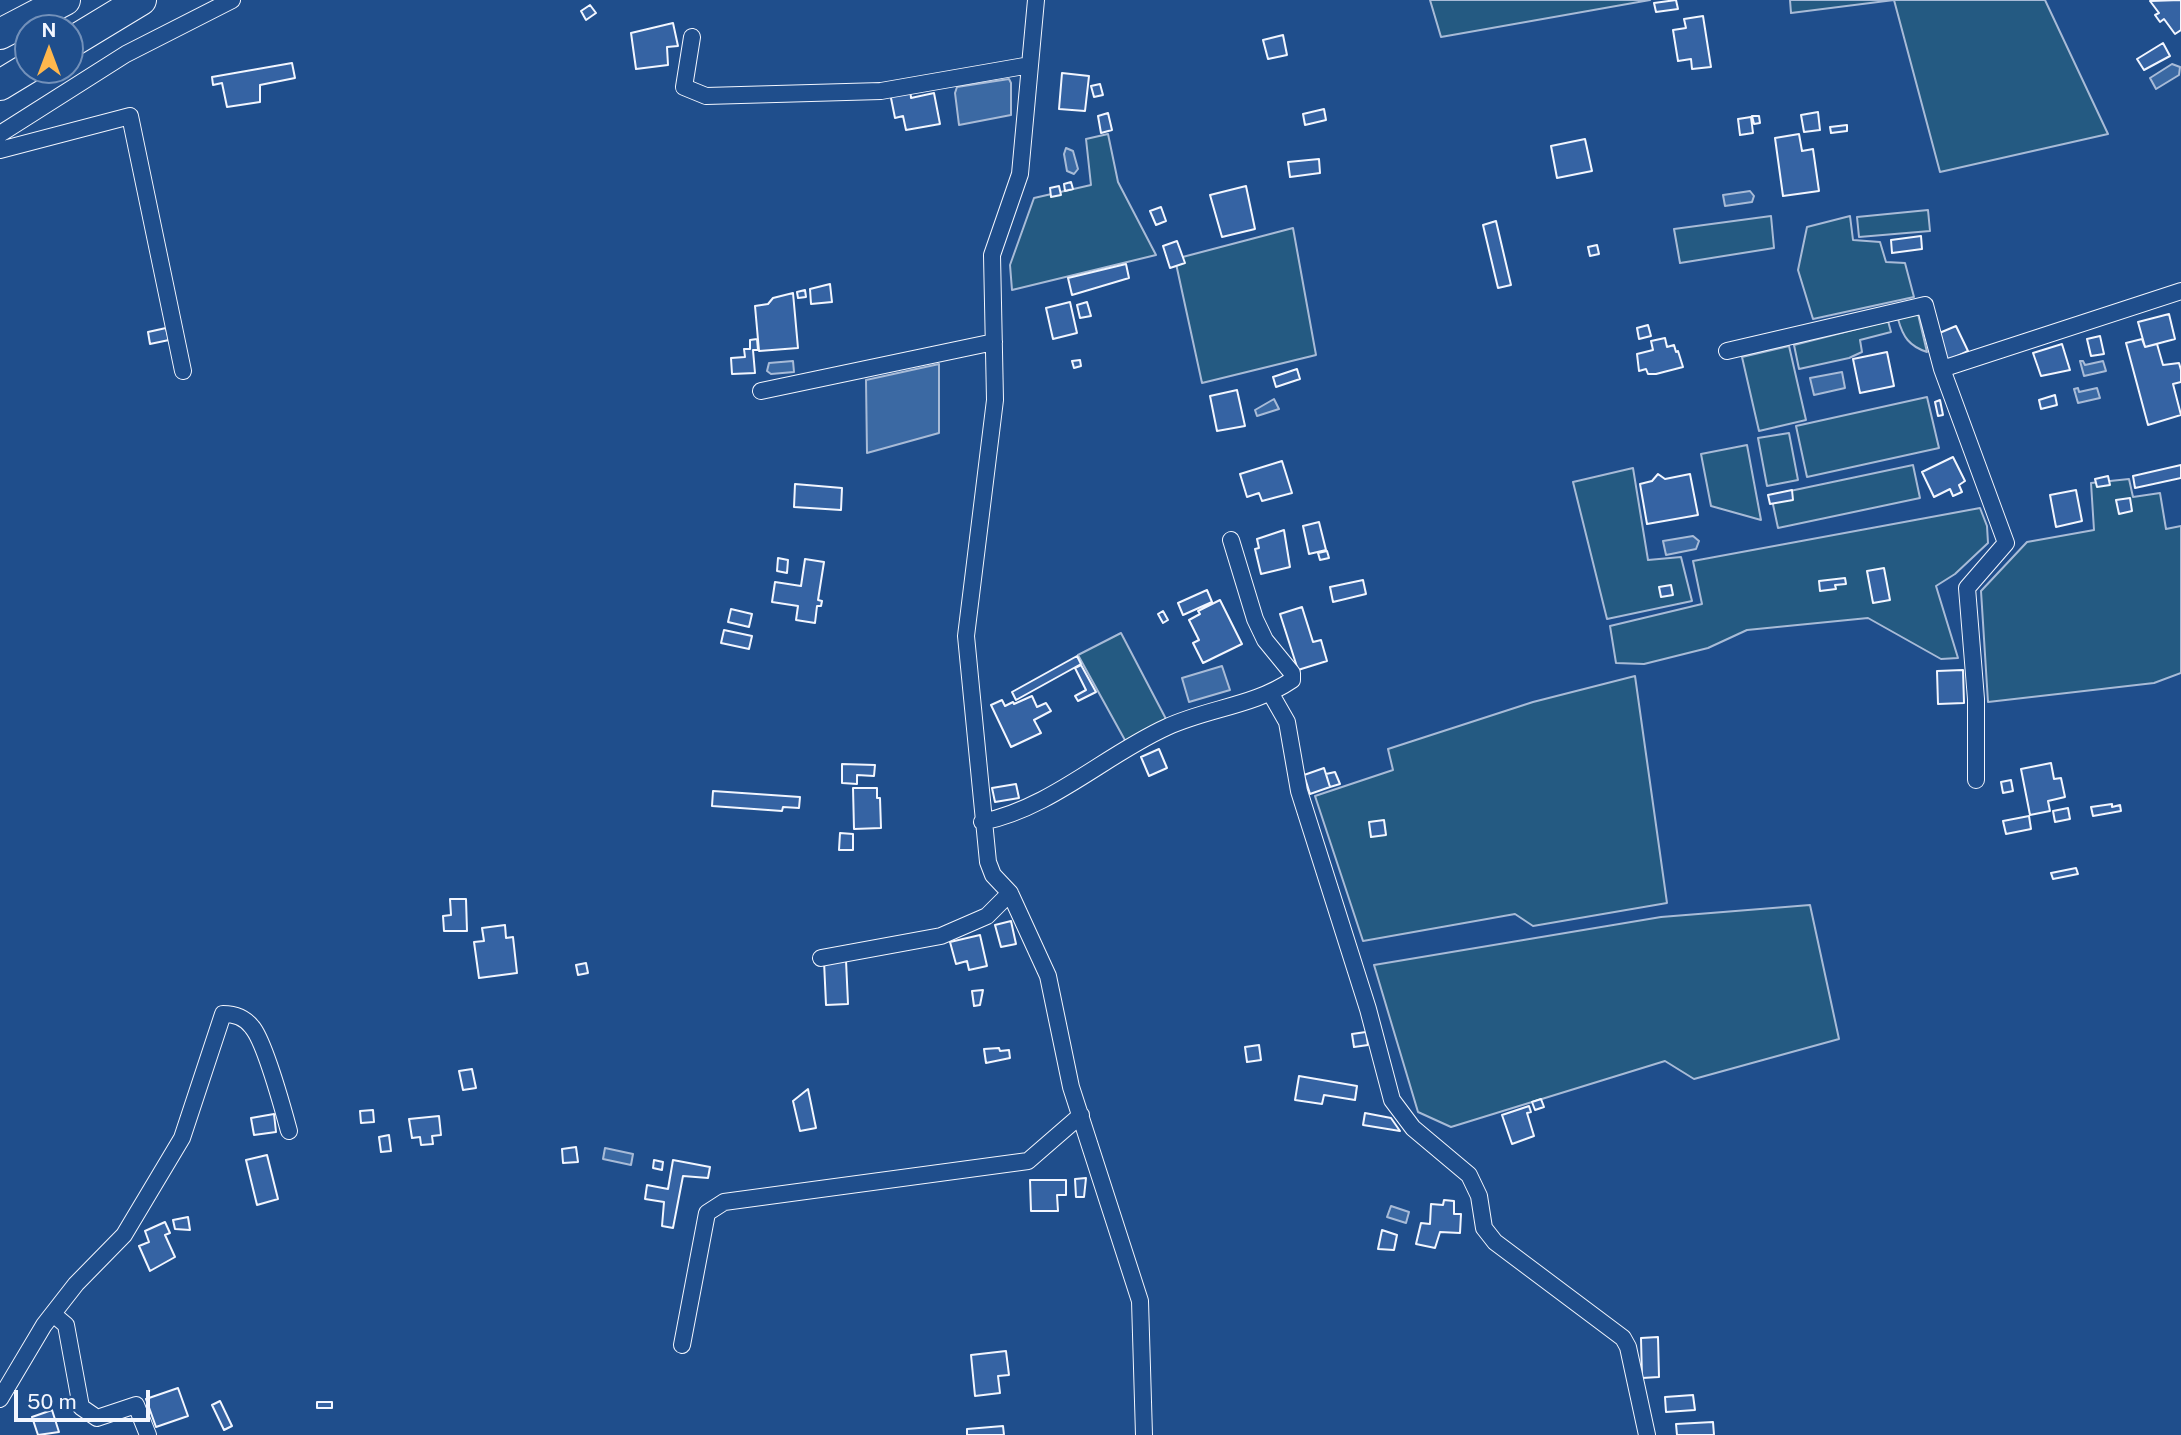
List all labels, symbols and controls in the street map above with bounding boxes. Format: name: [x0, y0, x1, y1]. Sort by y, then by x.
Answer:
north arrow: [14, 14, 84, 84]
text: N: [42, 19, 56, 41]
scale bar: [18, 1376, 154, 1420]
text: 50 m: [27, 1389, 77, 1414]

